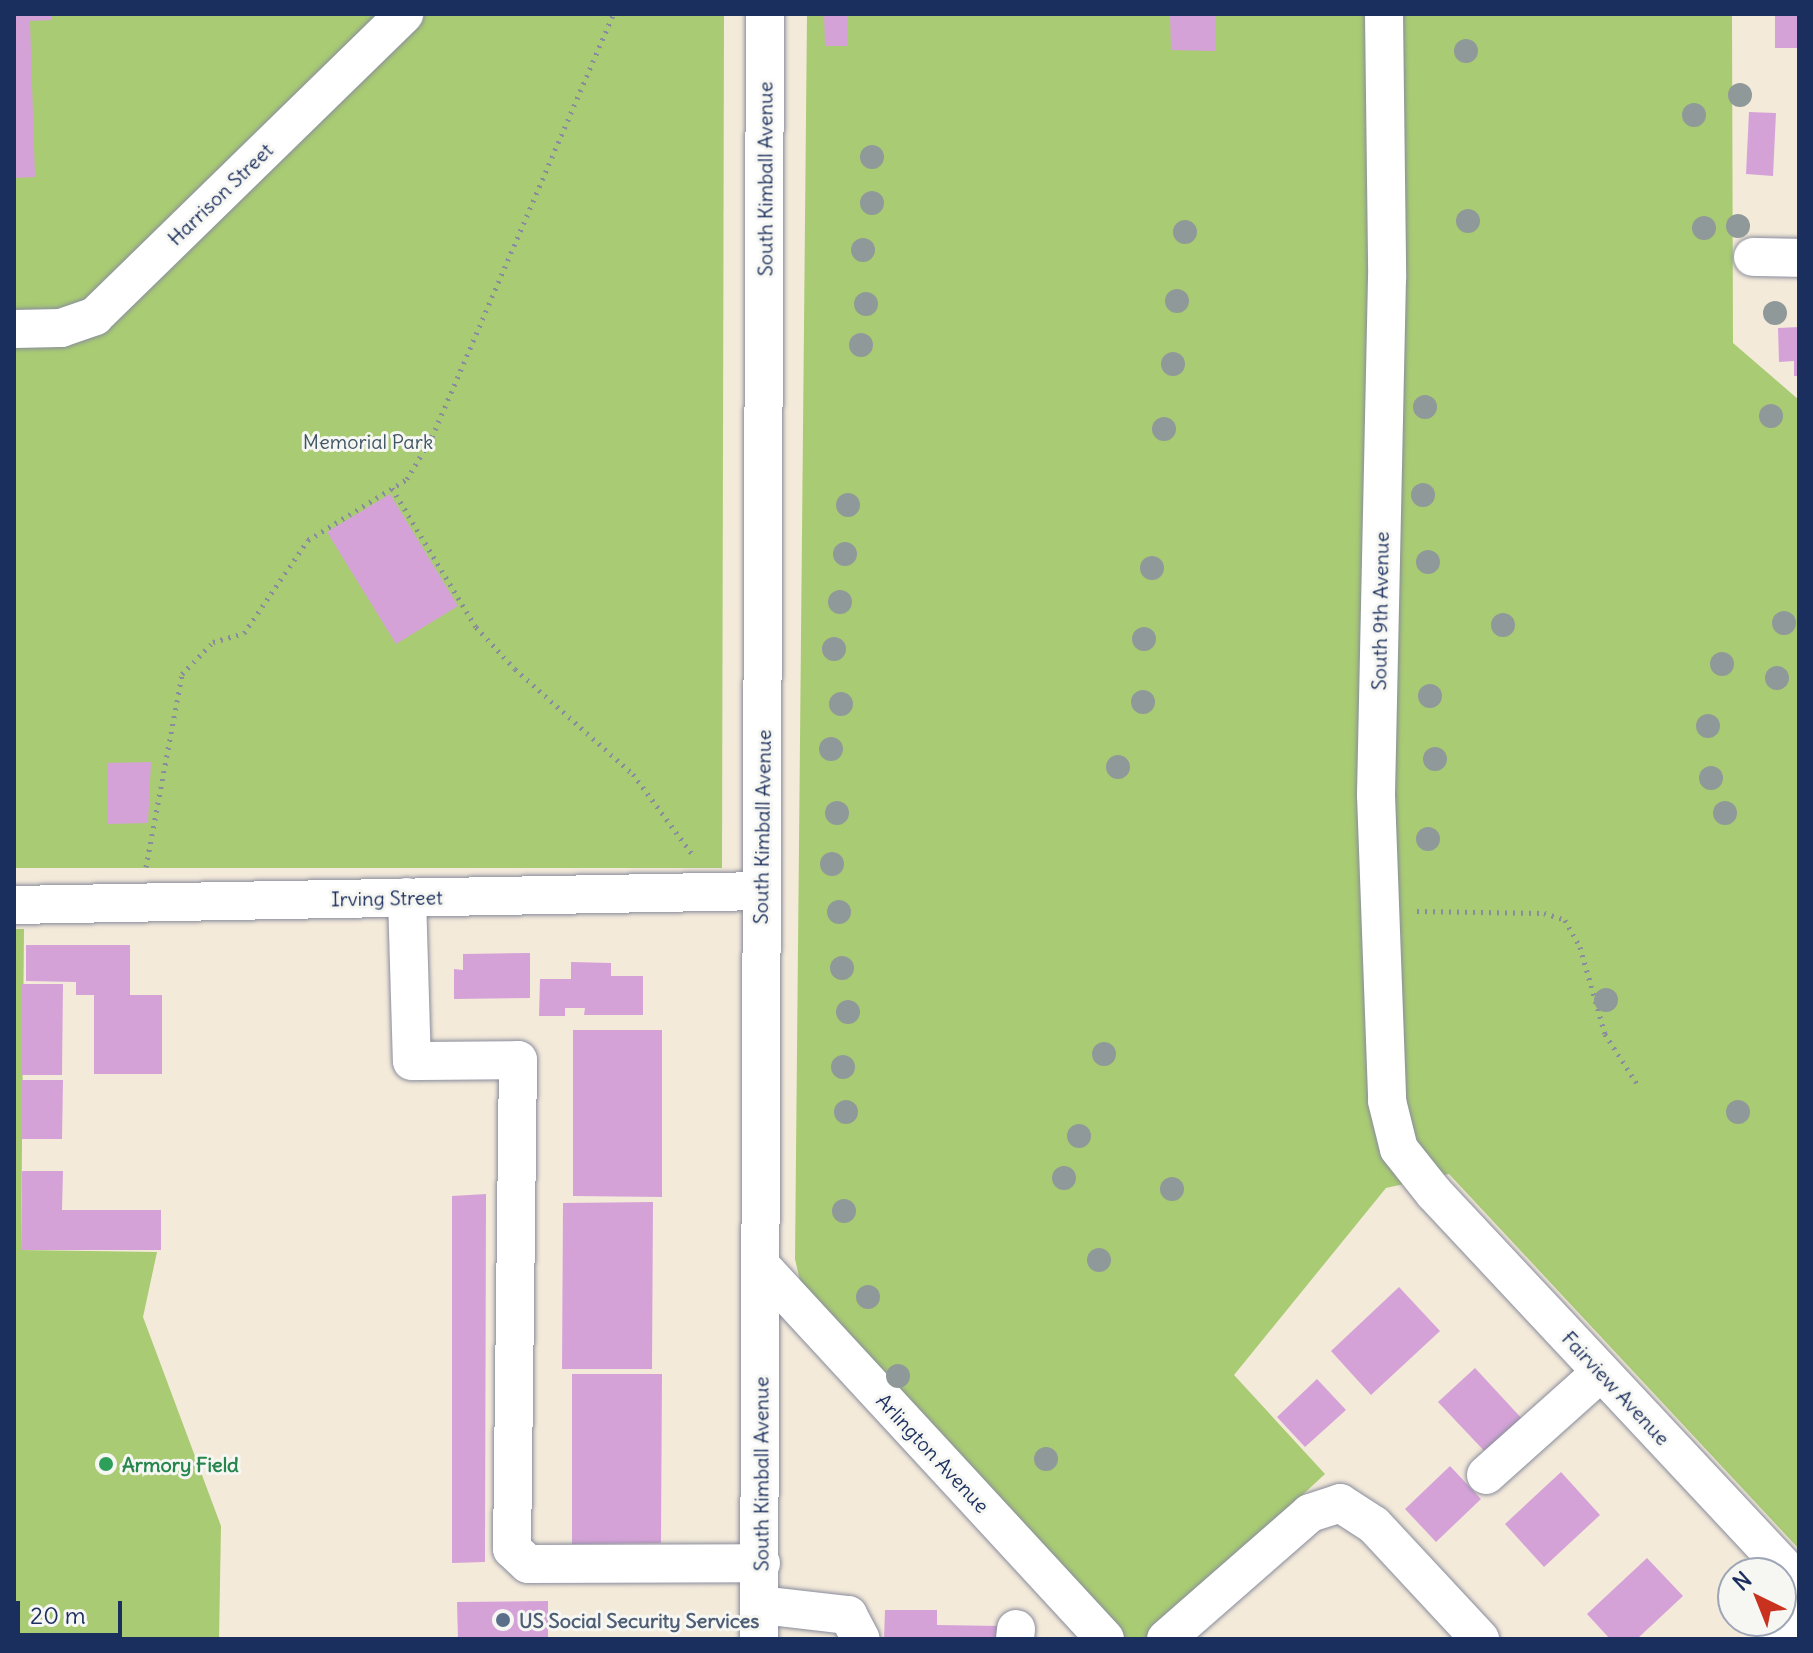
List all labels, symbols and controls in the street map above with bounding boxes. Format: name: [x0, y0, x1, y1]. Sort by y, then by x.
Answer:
street label: South Kimball Avenue: [753, 82, 777, 276]
street label: Harrison Street: [163, 138, 277, 250]
park label: Memorial Park: [303, 429, 433, 453]
street label: South 9th Avenue: [1367, 531, 1393, 691]
street label: South Kimball Avenue: [748, 729, 776, 925]
street label: Irving Street: [331, 885, 443, 911]
street label: Fairview Avenue: [1557, 1326, 1675, 1450]
street label: South Kimball Avenue: [749, 1377, 773, 1571]
street label: Arlington Avenue: [872, 1388, 994, 1518]
place label: Armory Field: [122, 1452, 239, 1476]
marker: Armory Field: [97, 1455, 115, 1473]
north arrow: [1717, 1557, 1797, 1637]
text: N: [1727, 1565, 1757, 1596]
scale bar: [20, 1585, 126, 1635]
text: 20 m: [30, 1600, 86, 1630]
place label: US Social Security Services: [519, 1608, 759, 1632]
marker: US Social Security Services: [494, 1611, 512, 1629]

